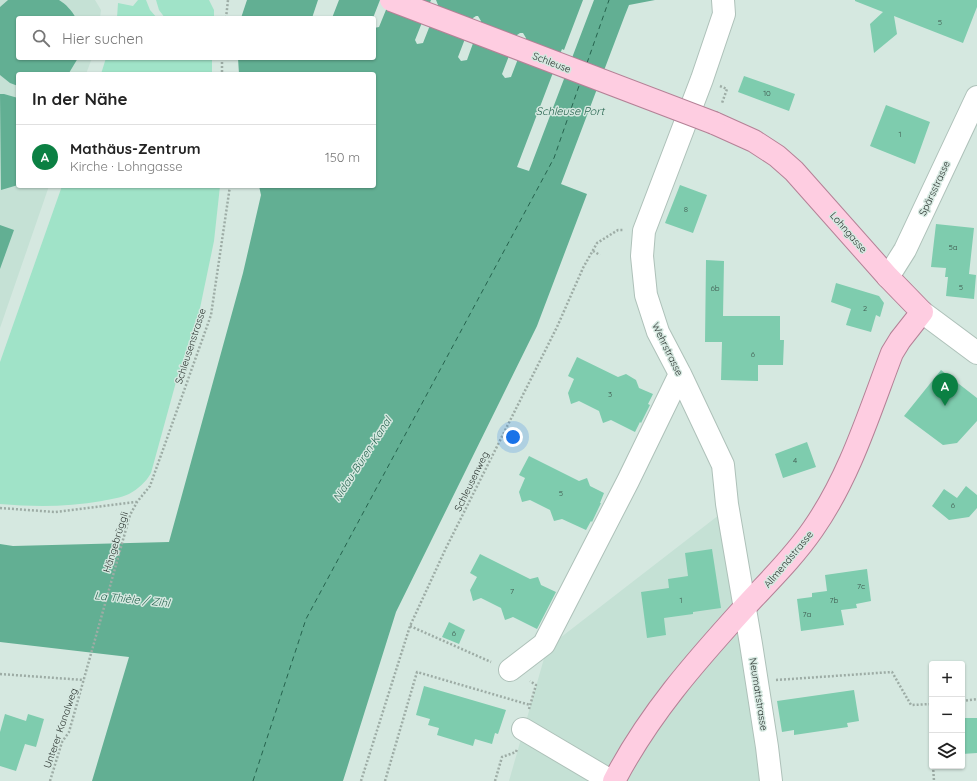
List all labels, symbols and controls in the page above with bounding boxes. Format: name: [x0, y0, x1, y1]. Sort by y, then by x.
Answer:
search box: [16, 16, 376, 60]
house number: 5: [938, 17, 942, 27]
icon: search: [30, 27, 52, 49]
text: Hier suchen: [62, 29, 143, 48]
street label: Schleuse: [531, 49, 573, 76]
text: In der Nähe: [32, 88, 128, 109]
house number: 10: [763, 88, 771, 98]
water label: Schleuse Port: [536, 104, 605, 118]
house number: 1: [899, 129, 902, 139]
text: Mathäus-Zentrum: [70, 139, 201, 158]
text: A: [41, 149, 49, 165]
text: 150 m: [325, 149, 360, 165]
text: Kirche · Lohngasse: [70, 158, 183, 174]
street label: Spärsstrasse: [916, 158, 953, 218]
house number: 8: [684, 204, 688, 214]
street label: Lohngasse: [827, 209, 870, 256]
house number: 5a: [948, 242, 958, 252]
house number: 5: [959, 282, 963, 292]
house number: 6b: [710, 283, 720, 293]
house number: 2: [863, 303, 868, 313]
street label: Schleusenstrasse: [172, 306, 209, 386]
street label: Wehrstrasse: [649, 320, 686, 378]
house number: 6: [751, 349, 756, 359]
pin: A: [932, 373, 958, 406]
house number: 3: [608, 389, 612, 399]
water label: Nidau-Büren-Kanal: [329, 413, 395, 504]
your location: [503, 427, 523, 447]
street label: Schleusenweg: [451, 449, 492, 514]
house number: 4: [793, 455, 797, 465]
house number: 5: [559, 488, 563, 498]
house number: 6: [951, 500, 956, 510]
street label: Hängebrüggli: [100, 510, 131, 574]
street label: Allmendstrasse: [761, 528, 816, 591]
house number: 7c: [857, 581, 865, 591]
house number: 7: [510, 586, 514, 596]
water label: La Thièle / Zihl: [94, 588, 172, 610]
house number: 1: [680, 595, 683, 605]
house number: 7b: [830, 595, 839, 605]
house number: 7a: [803, 609, 812, 619]
house number: 6: [452, 628, 457, 638]
street label: Neumattstrasse: [746, 657, 771, 732]
map controls: [929, 661, 965, 769]
button: +: [929, 661, 965, 697]
street label: Unterer Kanalweg: [41, 686, 80, 770]
button: −: [929, 697, 965, 733]
button: layers: [929, 733, 965, 769]

